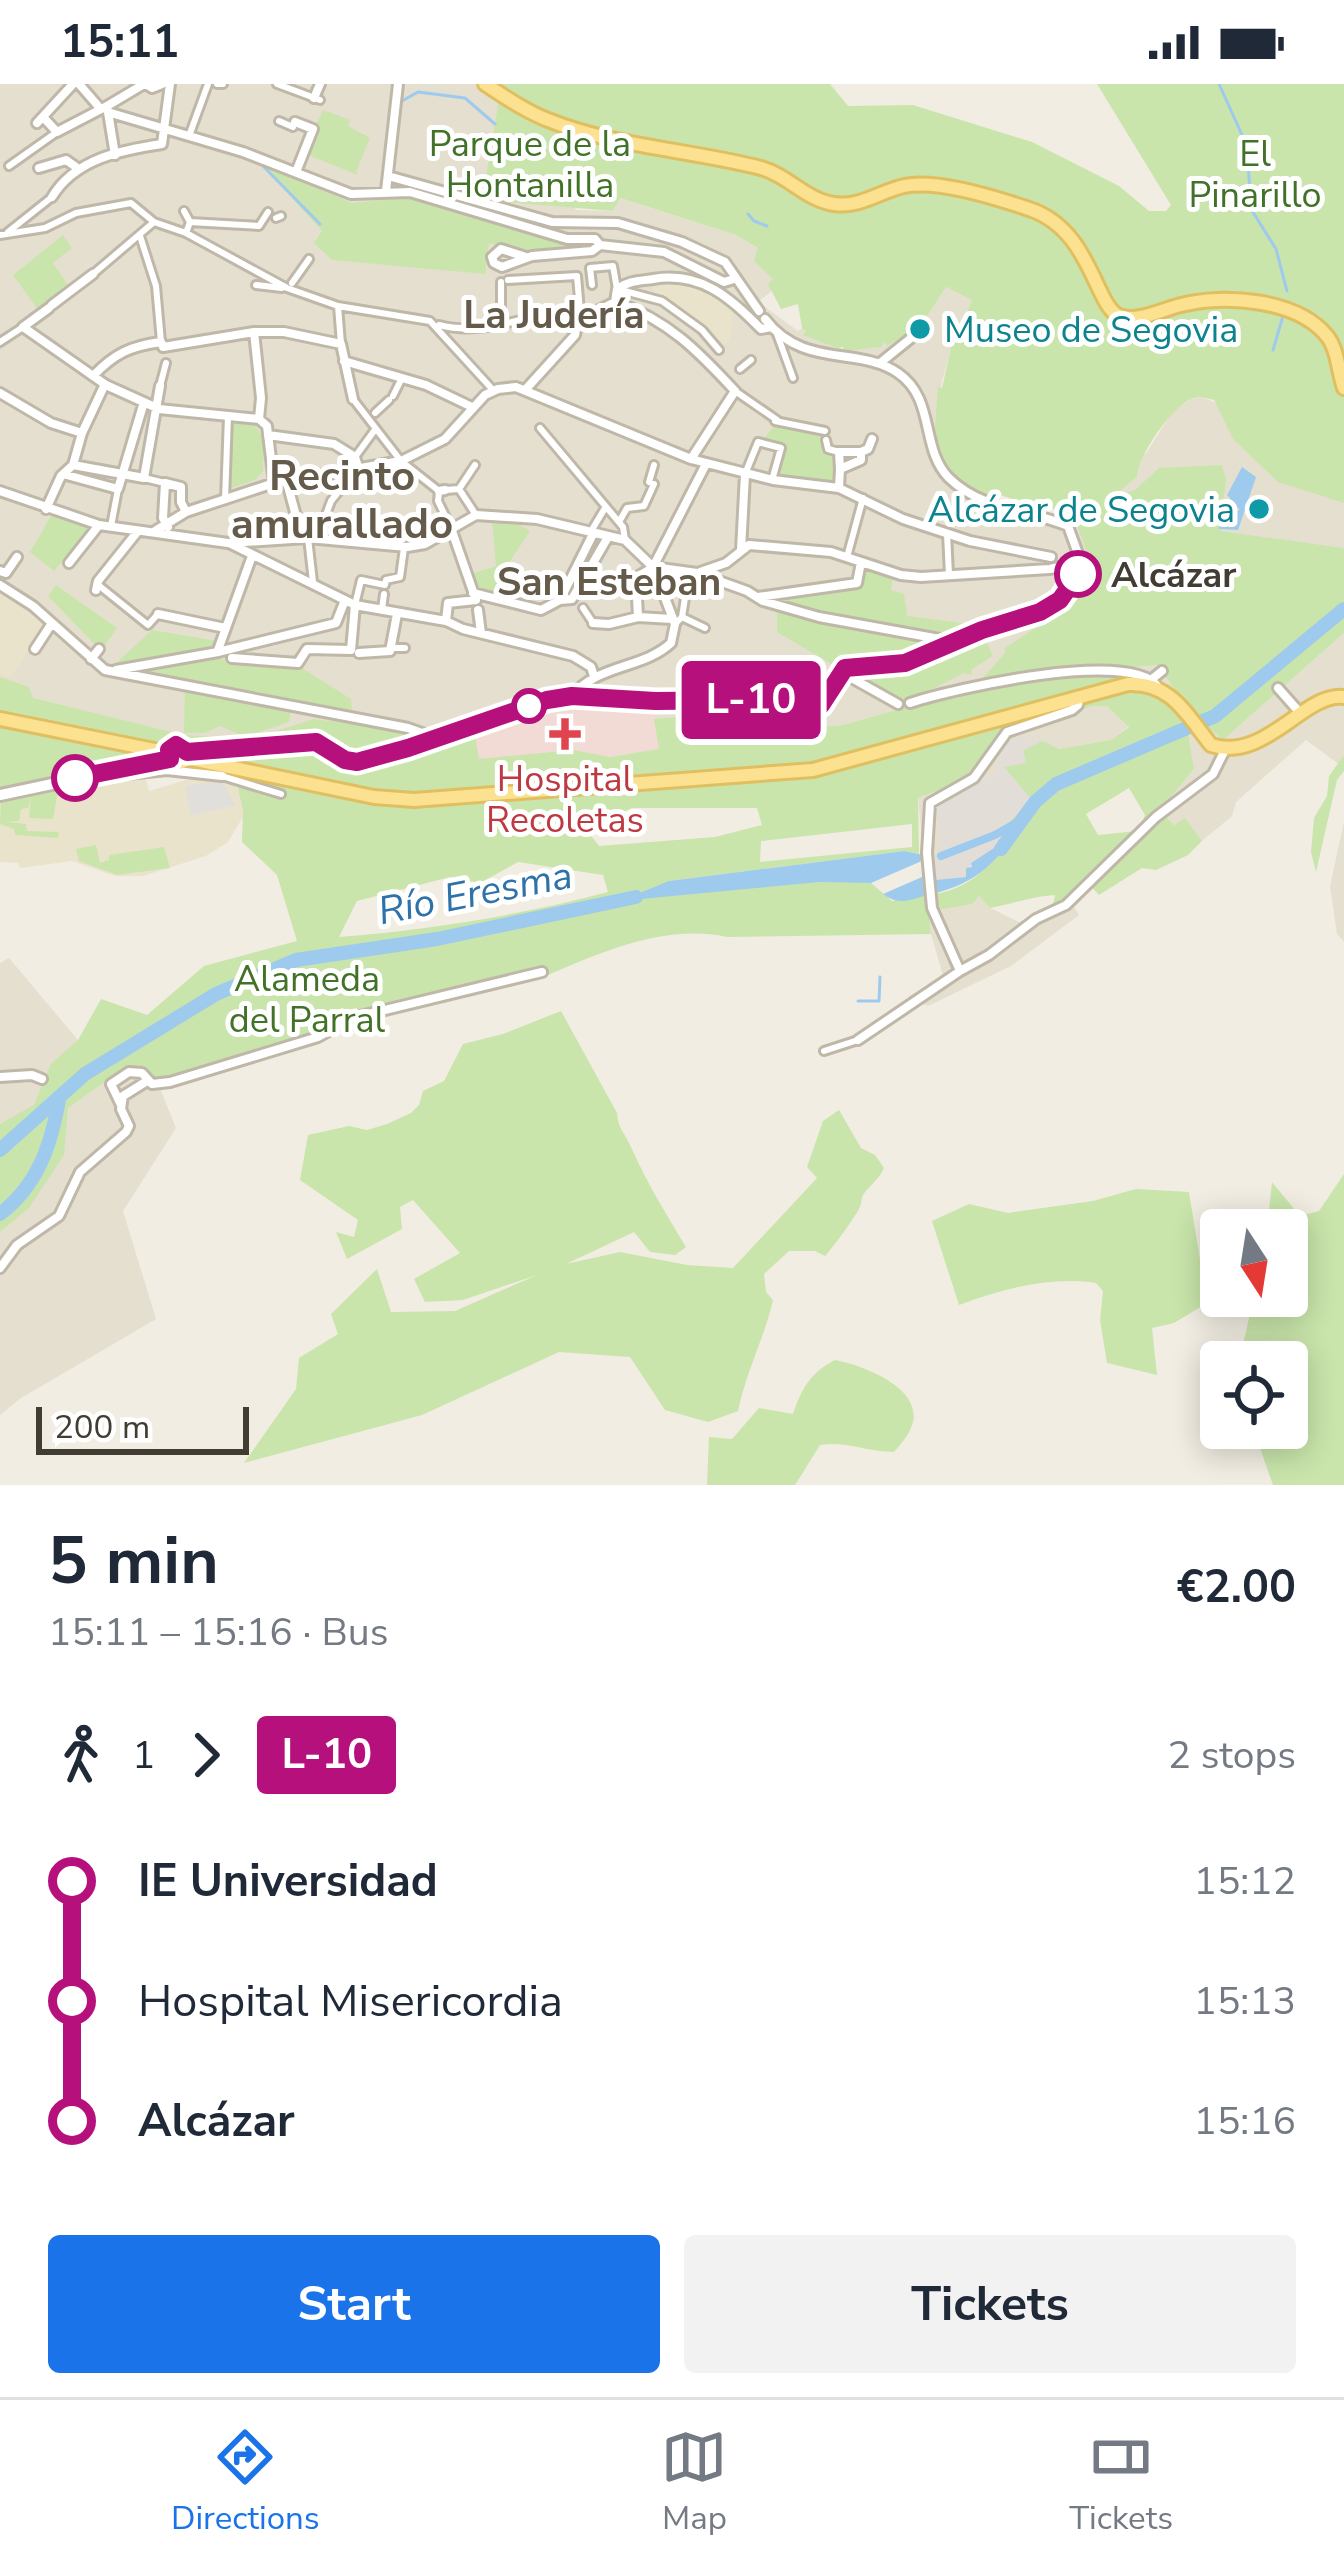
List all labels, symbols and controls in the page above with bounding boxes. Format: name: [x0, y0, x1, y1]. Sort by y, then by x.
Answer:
text: 15:11: [60, 12, 179, 73]
park label: Parque de la Hontanilla: [429, 120, 631, 210]
park label: El Pinarillo: [1188, 130, 1322, 220]
district label: La Judería: [463, 289, 645, 342]
place label: Museo de Segovia: [944, 306, 1238, 355]
marker: Museo de Segovia: [907, 316, 933, 342]
district label: Recinto amurallado: [231, 448, 453, 553]
place label: Alcázar de Segovia: [927, 486, 1235, 535]
marker: Alcázar de Segovia: [1246, 496, 1272, 522]
place label: Alcázar: [1111, 551, 1236, 600]
marker: Alcázar: [1056, 552, 1100, 596]
district label: San Esteban: [497, 556, 721, 609]
line badge: L-10: [667, 661, 835, 739]
text: L-10: [706, 671, 796, 728]
unlabelled marker: [513, 690, 545, 722]
marker: Hospital Recoletas: [549, 718, 581, 750]
place label: Hospital Recoletas: [486, 755, 644, 845]
unlabelled marker: [53, 756, 97, 800]
water label: Río Eresma: [374, 849, 577, 938]
park label: Alameda del Parral: [229, 955, 386, 1045]
north arrow: [1200, 1209, 1308, 1317]
map controls: [1200, 1209, 1308, 1449]
button: locate: [1200, 1341, 1308, 1449]
scale bar: [36, 1401, 249, 1454]
text: 200 m: [54, 1405, 150, 1450]
text: 5 min: [48, 1516, 219, 1606]
text: €2.00: [1177, 1557, 1296, 1618]
text: 15:11 – 15:16 · Bus: [48, 1606, 388, 1659]
icon: walk: [48, 1722, 114, 1788]
icon: forward: [173, 1722, 239, 1788]
text: L-10: [281, 1726, 372, 1783]
text: 1: [132, 1729, 155, 1782]
text: 2 stops: [1167, 1729, 1296, 1782]
text: IE Universidad: [138, 1851, 438, 1912]
text: 15:12: [1194, 1855, 1296, 1908]
text: Hospital Misericordia: [138, 1971, 563, 2032]
text: 15:13: [1194, 1975, 1296, 2028]
text: Alcázar: [138, 2091, 295, 2152]
text: 15:16: [1194, 2095, 1296, 2148]
button: Start: [48, 2235, 660, 2373]
button: Tickets: [684, 2235, 1296, 2373]
tab: Directions: [171, 2424, 320, 2541]
tab: Map: [661, 2424, 727, 2541]
tab: Tickets: [1069, 2424, 1173, 2541]

